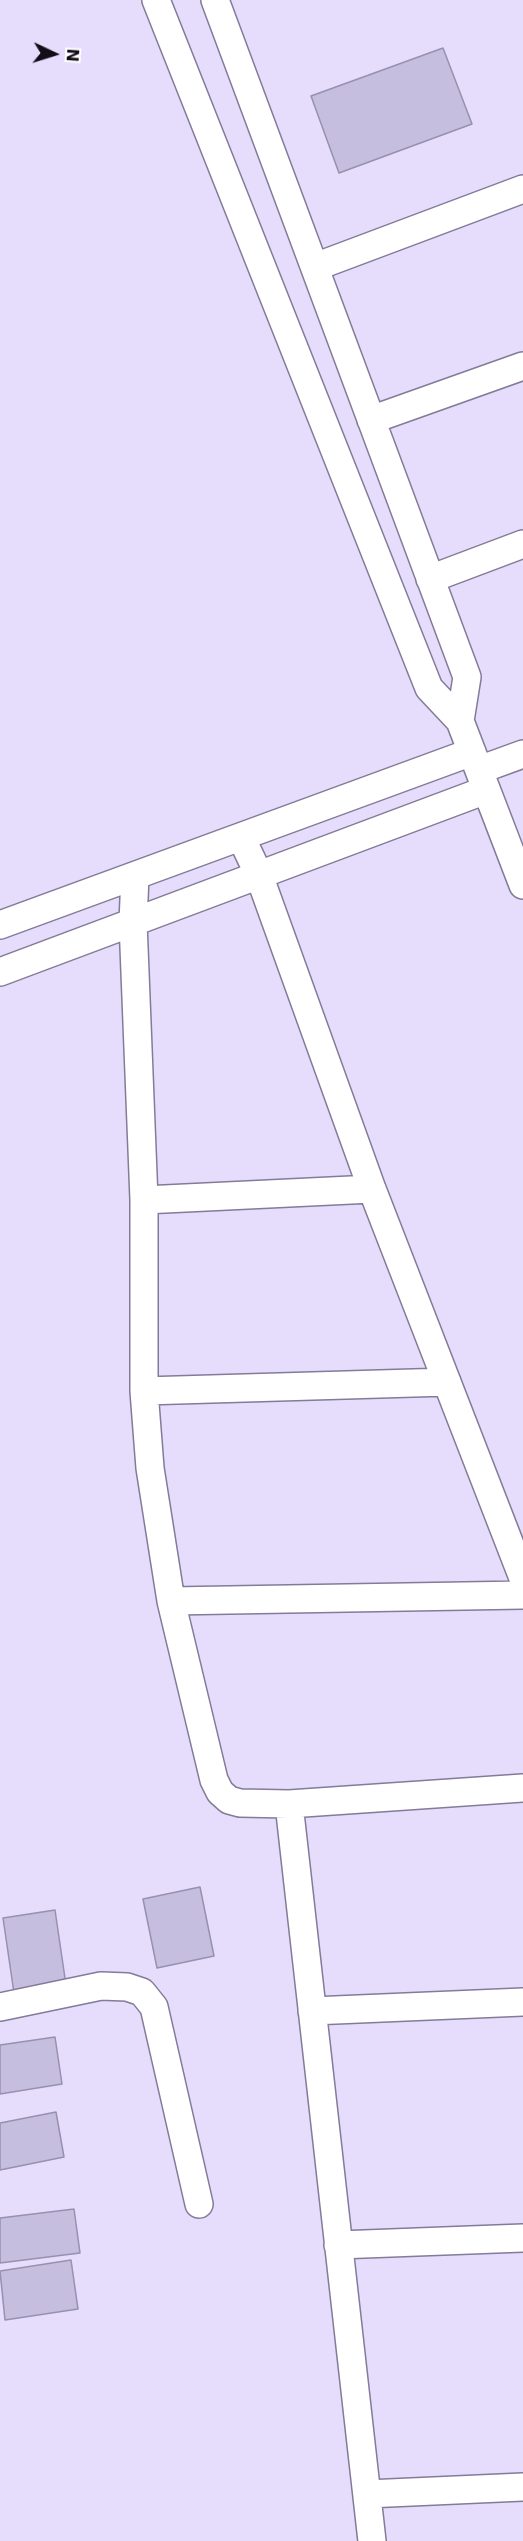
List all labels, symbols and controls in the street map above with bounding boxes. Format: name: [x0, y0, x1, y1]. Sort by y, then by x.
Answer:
north arrow: [24, 24, 84, 84]
text: N: [63, 48, 82, 63]

